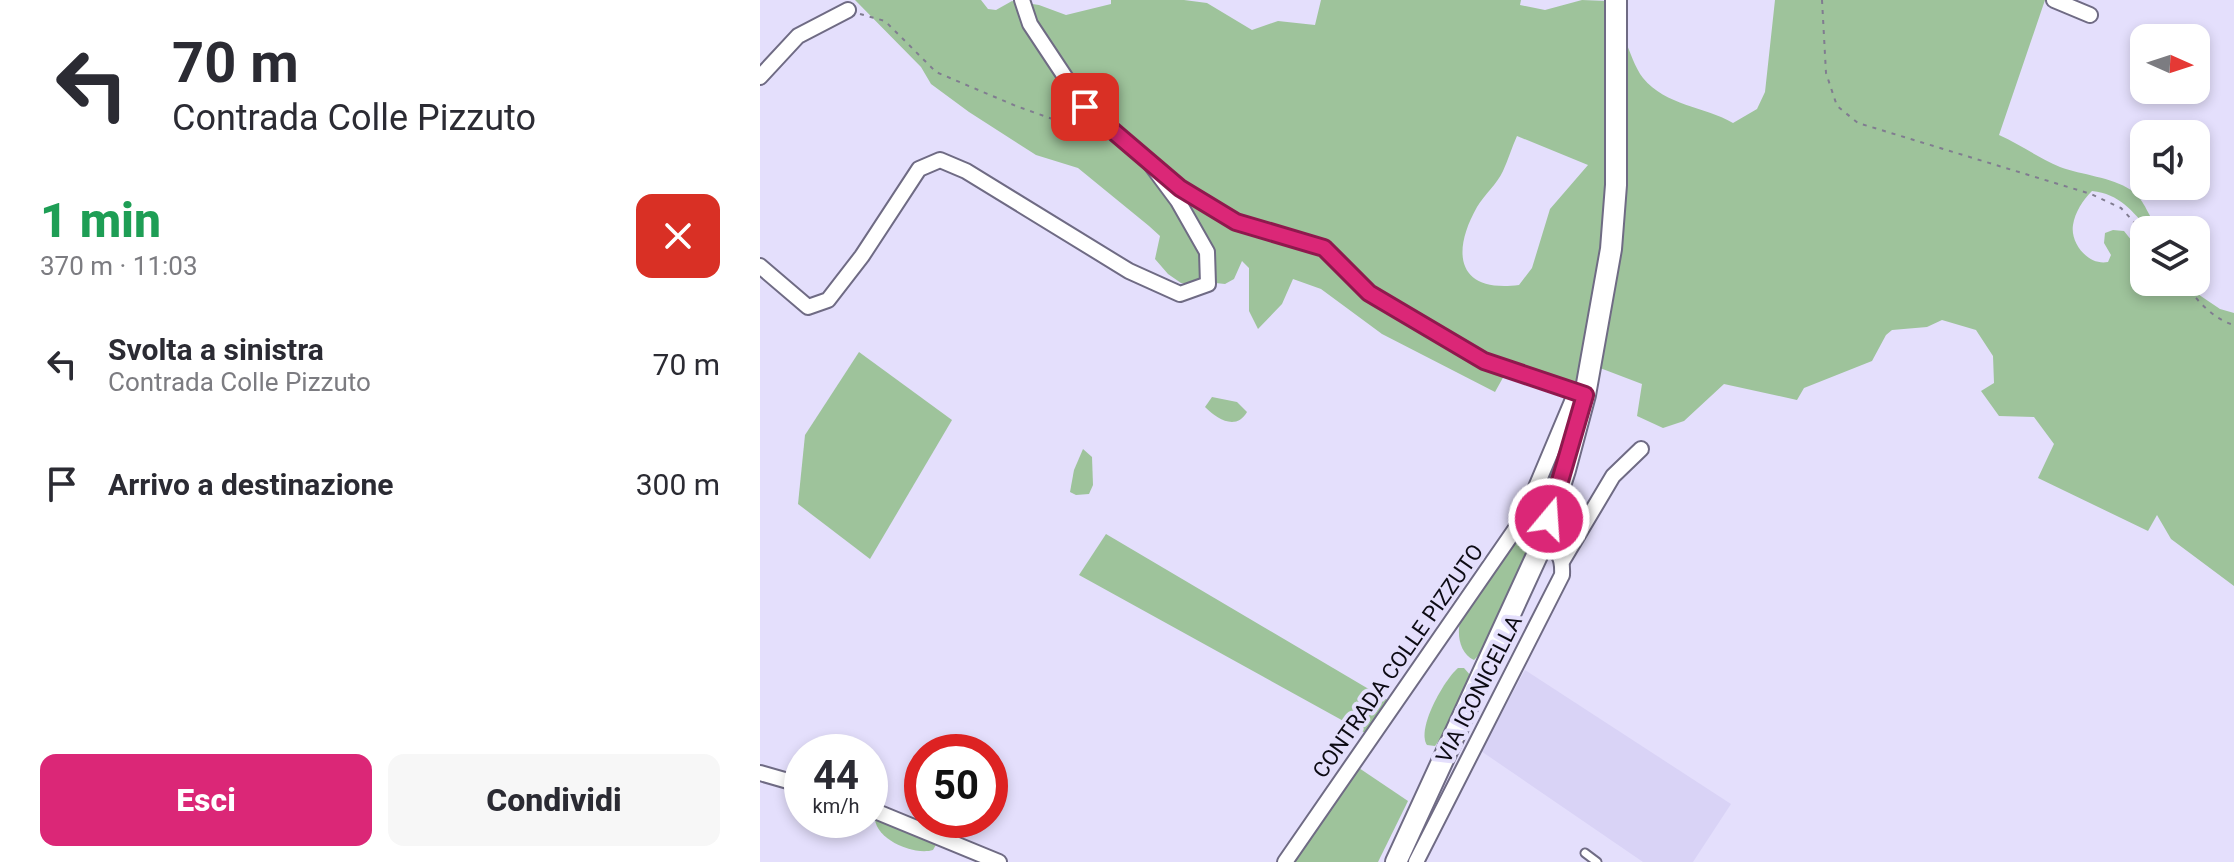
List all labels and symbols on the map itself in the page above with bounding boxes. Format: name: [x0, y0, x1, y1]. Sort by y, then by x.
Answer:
north arrow: [2130, 24, 2210, 104]
pin: [1051, 73, 1119, 141]
position arrow: [1507, 477, 1591, 561]
street label: CONTRADA COLLE PIZZUTO: [1308, 539, 1488, 783]
street label: VIA ICONICELLA: [1431, 610, 1527, 767]
speed limit sign: 50: [904, 734, 1008, 838]

